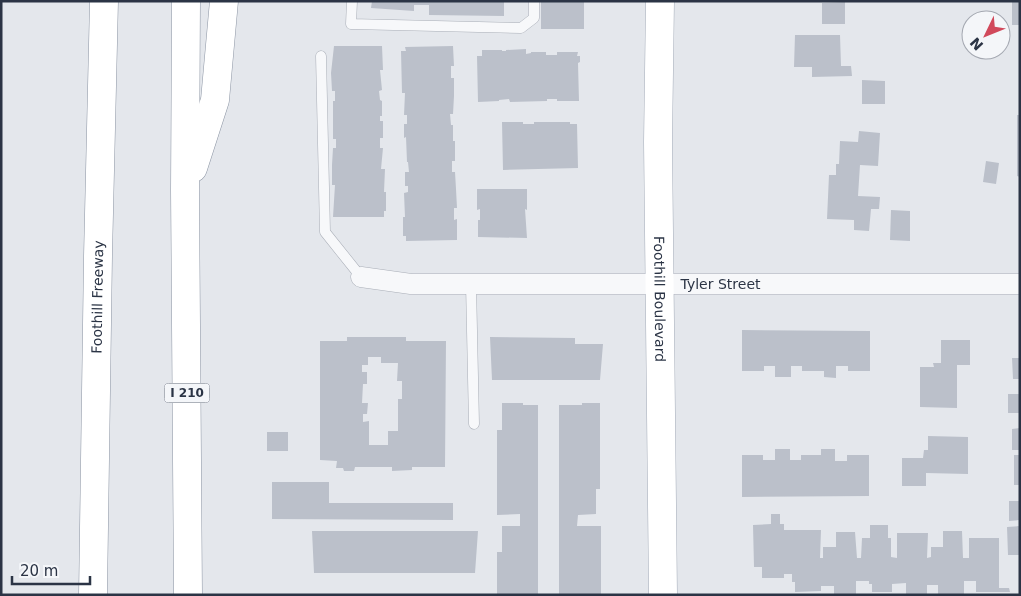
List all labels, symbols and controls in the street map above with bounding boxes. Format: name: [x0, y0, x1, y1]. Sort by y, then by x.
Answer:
north arrow: [961, 10, 1011, 60]
text: N: [967, 34, 986, 54]
street label: Foothill Boulevard: [651, 236, 668, 362]
street label: Foothill Freeway: [89, 240, 106, 354]
street label: Tyler Street: [680, 276, 761, 292]
road number: I 210: [164, 383, 210, 402]
scale bar: [12, 554, 90, 586]
text: 20 m: [20, 562, 58, 580]

